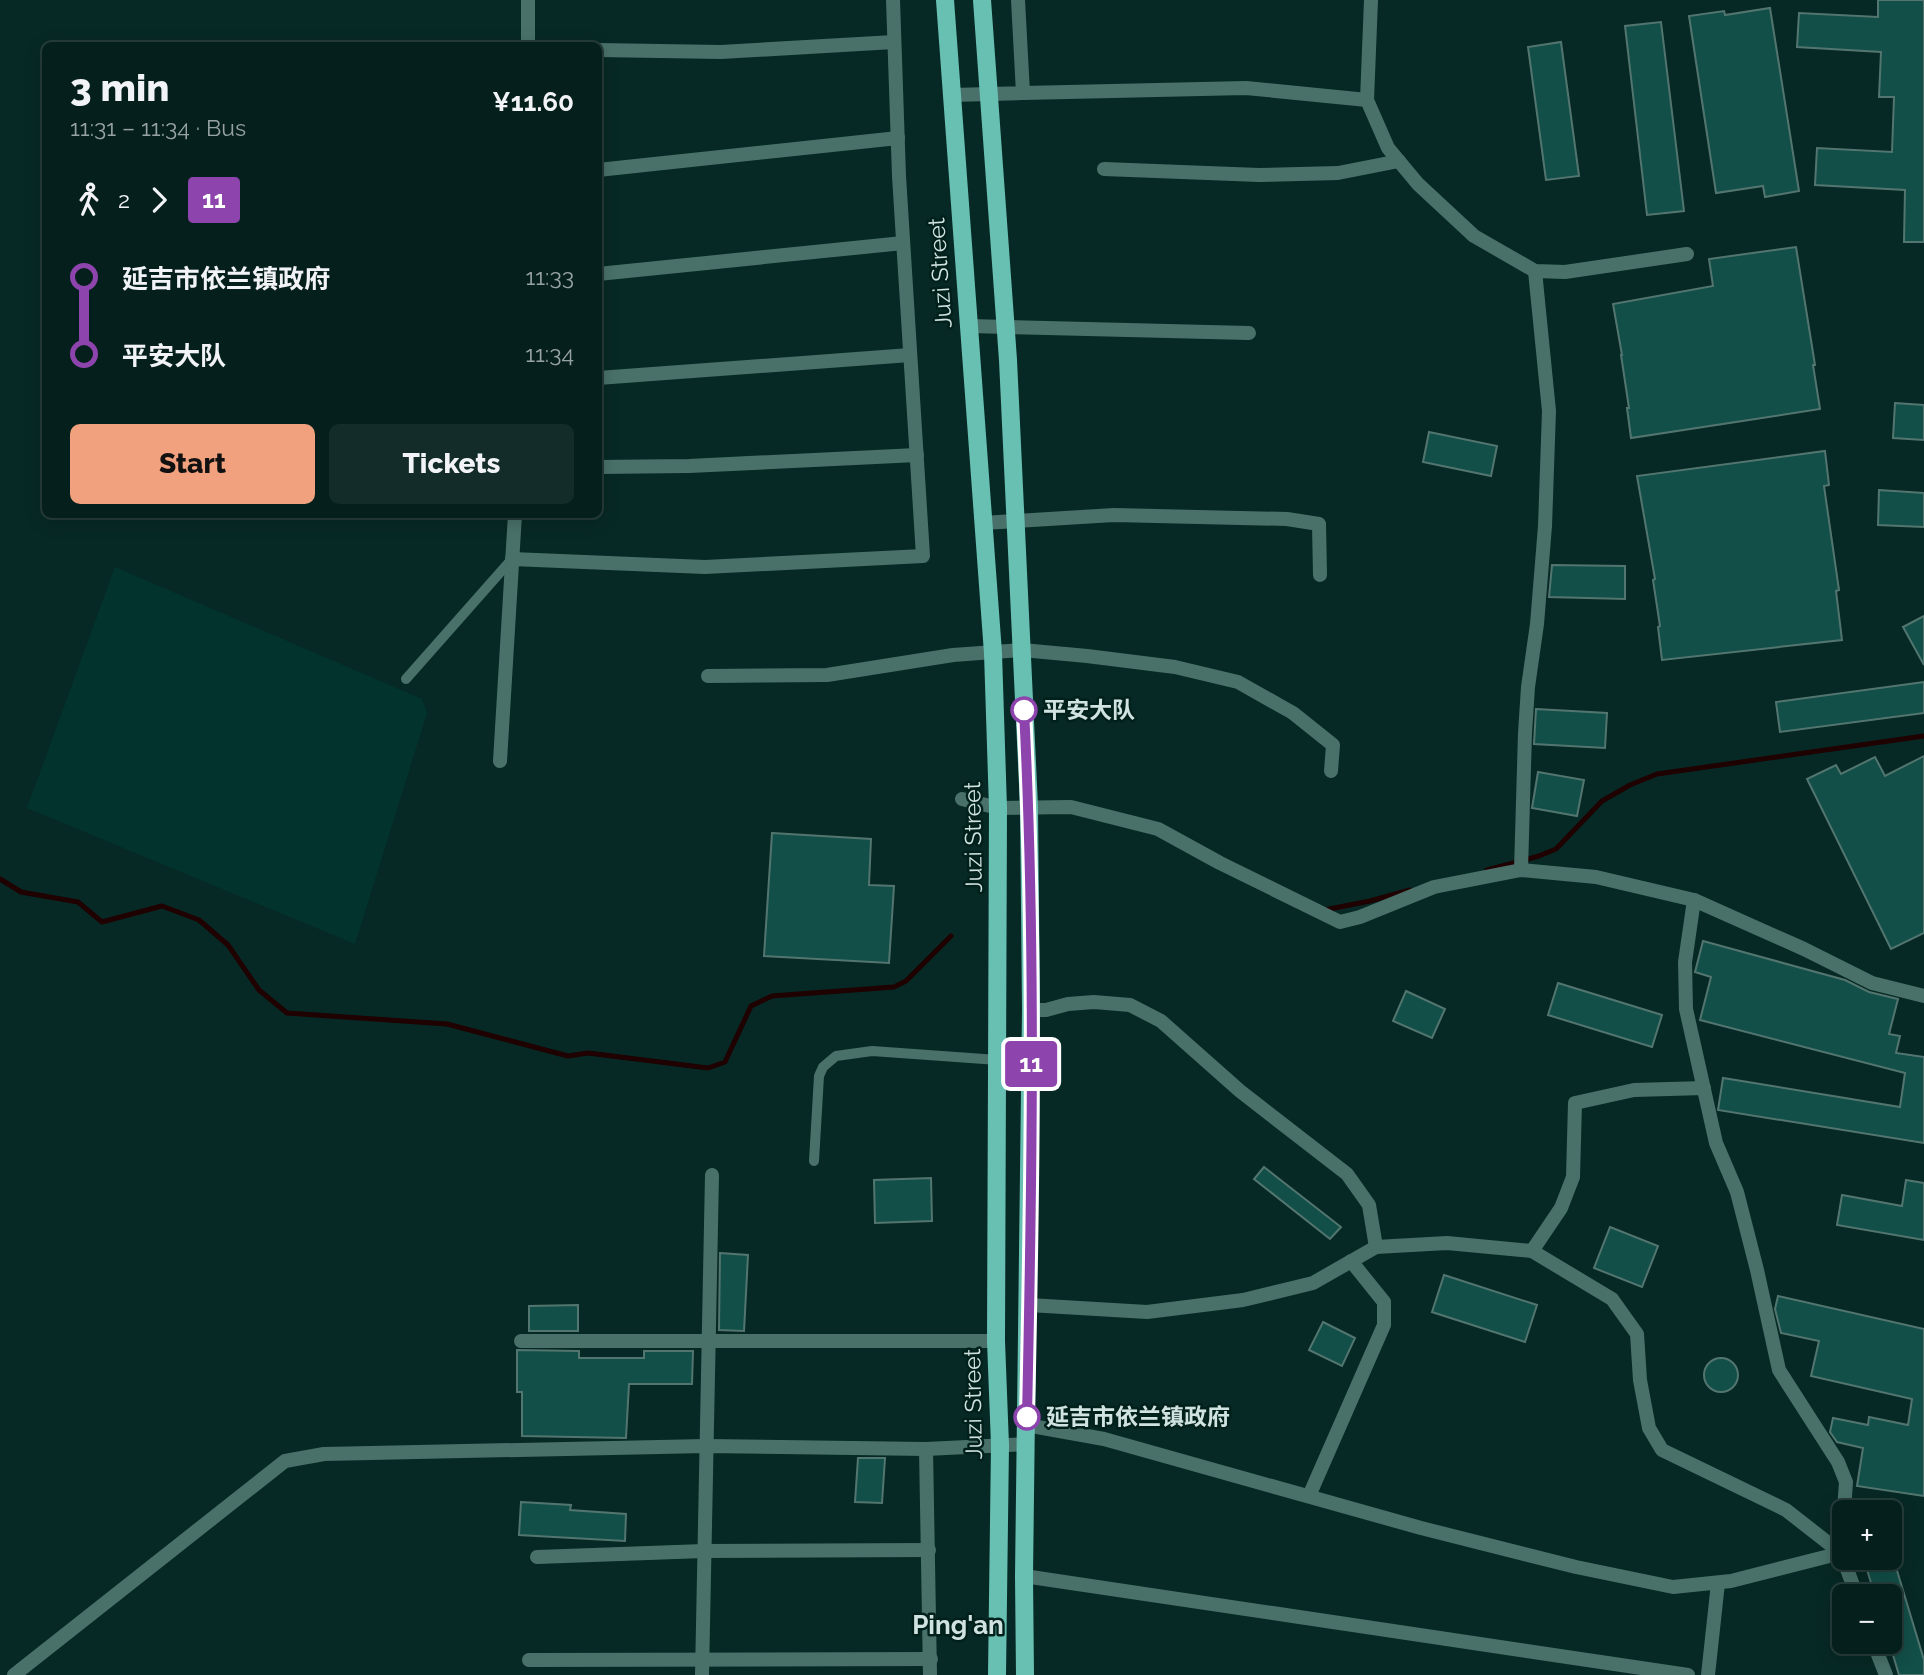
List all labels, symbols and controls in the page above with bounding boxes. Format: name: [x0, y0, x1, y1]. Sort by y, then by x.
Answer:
text: 3 min: [70, 65, 170, 110]
text: ¥11.60: [492, 87, 574, 117]
text: 11:31 – 11:34 · Bus: [70, 114, 246, 141]
icon: walk: [70, 181, 108, 219]
icon: forward: [140, 181, 178, 219]
text: 11: [202, 185, 226, 214]
text: 2: [118, 186, 130, 213]
street label: Juzi Street: [922, 217, 957, 329]
text: 11:33: [525, 263, 574, 290]
text: 延吉市依兰镇政府: [122, 264, 330, 294]
text: 11:34: [525, 340, 574, 367]
text: 平安大队: [122, 341, 226, 371]
button: Start: [70, 424, 315, 504]
button: Tickets: [329, 424, 574, 504]
place label: 平安大队: [1043, 696, 1135, 723]
marker: 平安大队: [1011, 697, 1037, 723]
street label: Juzi Street: [958, 781, 987, 893]
line badge: 11: [1000, 1041, 1062, 1087]
text: 11: [1019, 1049, 1043, 1078]
street label: Juzi Street: [958, 1348, 987, 1460]
place label: 延吉市依兰镇政府: [1046, 1403, 1230, 1430]
marker: 延吉市依兰镇政府: [1014, 1404, 1040, 1430]
map controls: [1832, 1500, 1902, 1654]
button: +: [1832, 1500, 1902, 1570]
button: −: [1832, 1584, 1902, 1654]
district label: Ping'an: [912, 1610, 1004, 1640]

